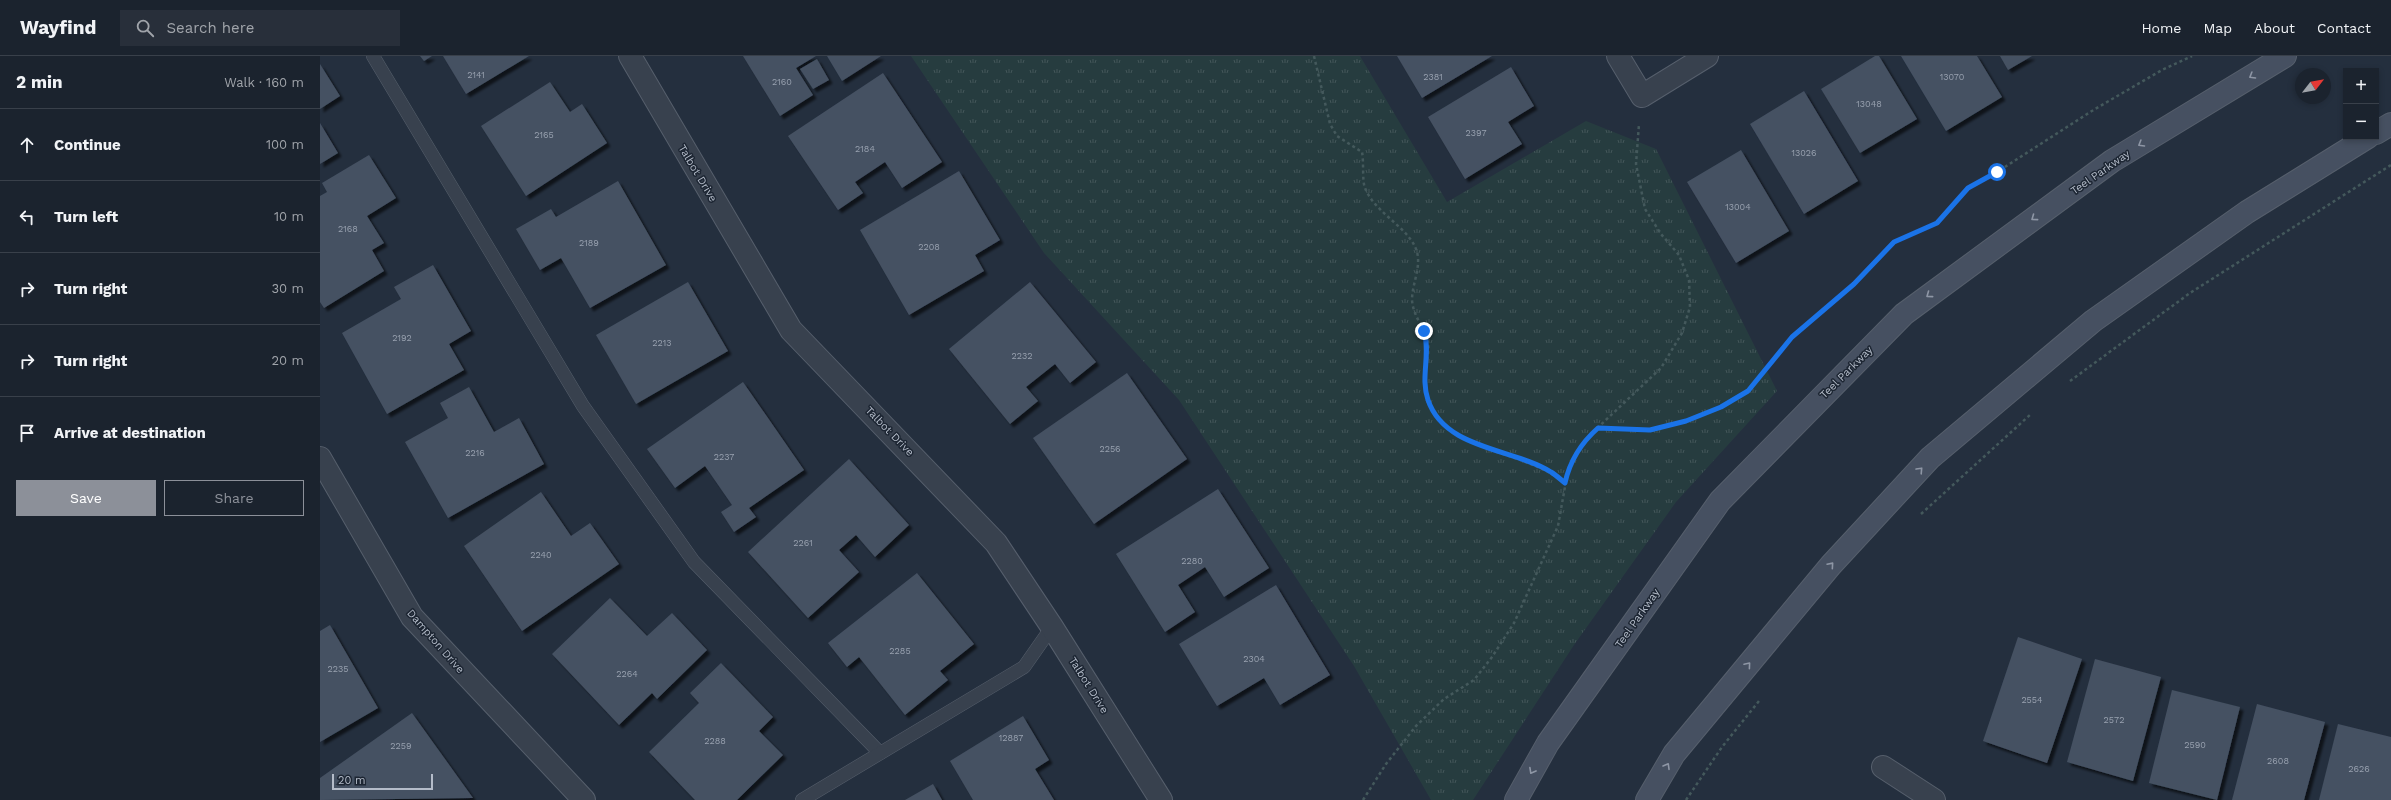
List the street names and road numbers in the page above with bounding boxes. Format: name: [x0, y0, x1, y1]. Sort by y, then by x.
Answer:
street label: Talbot Drive: [675, 142, 720, 204]
street label: Teel Parkway: [2068, 147, 2133, 198]
street label: Teel Parkway: [1817, 343, 1876, 401]
street label: Talbot Drive: [863, 404, 917, 459]
street label: Teel Parkway: [1612, 586, 1663, 650]
street label: Dampton Drive: [404, 607, 467, 676]
street label: Talbot Drive: [1066, 655, 1111, 716]

